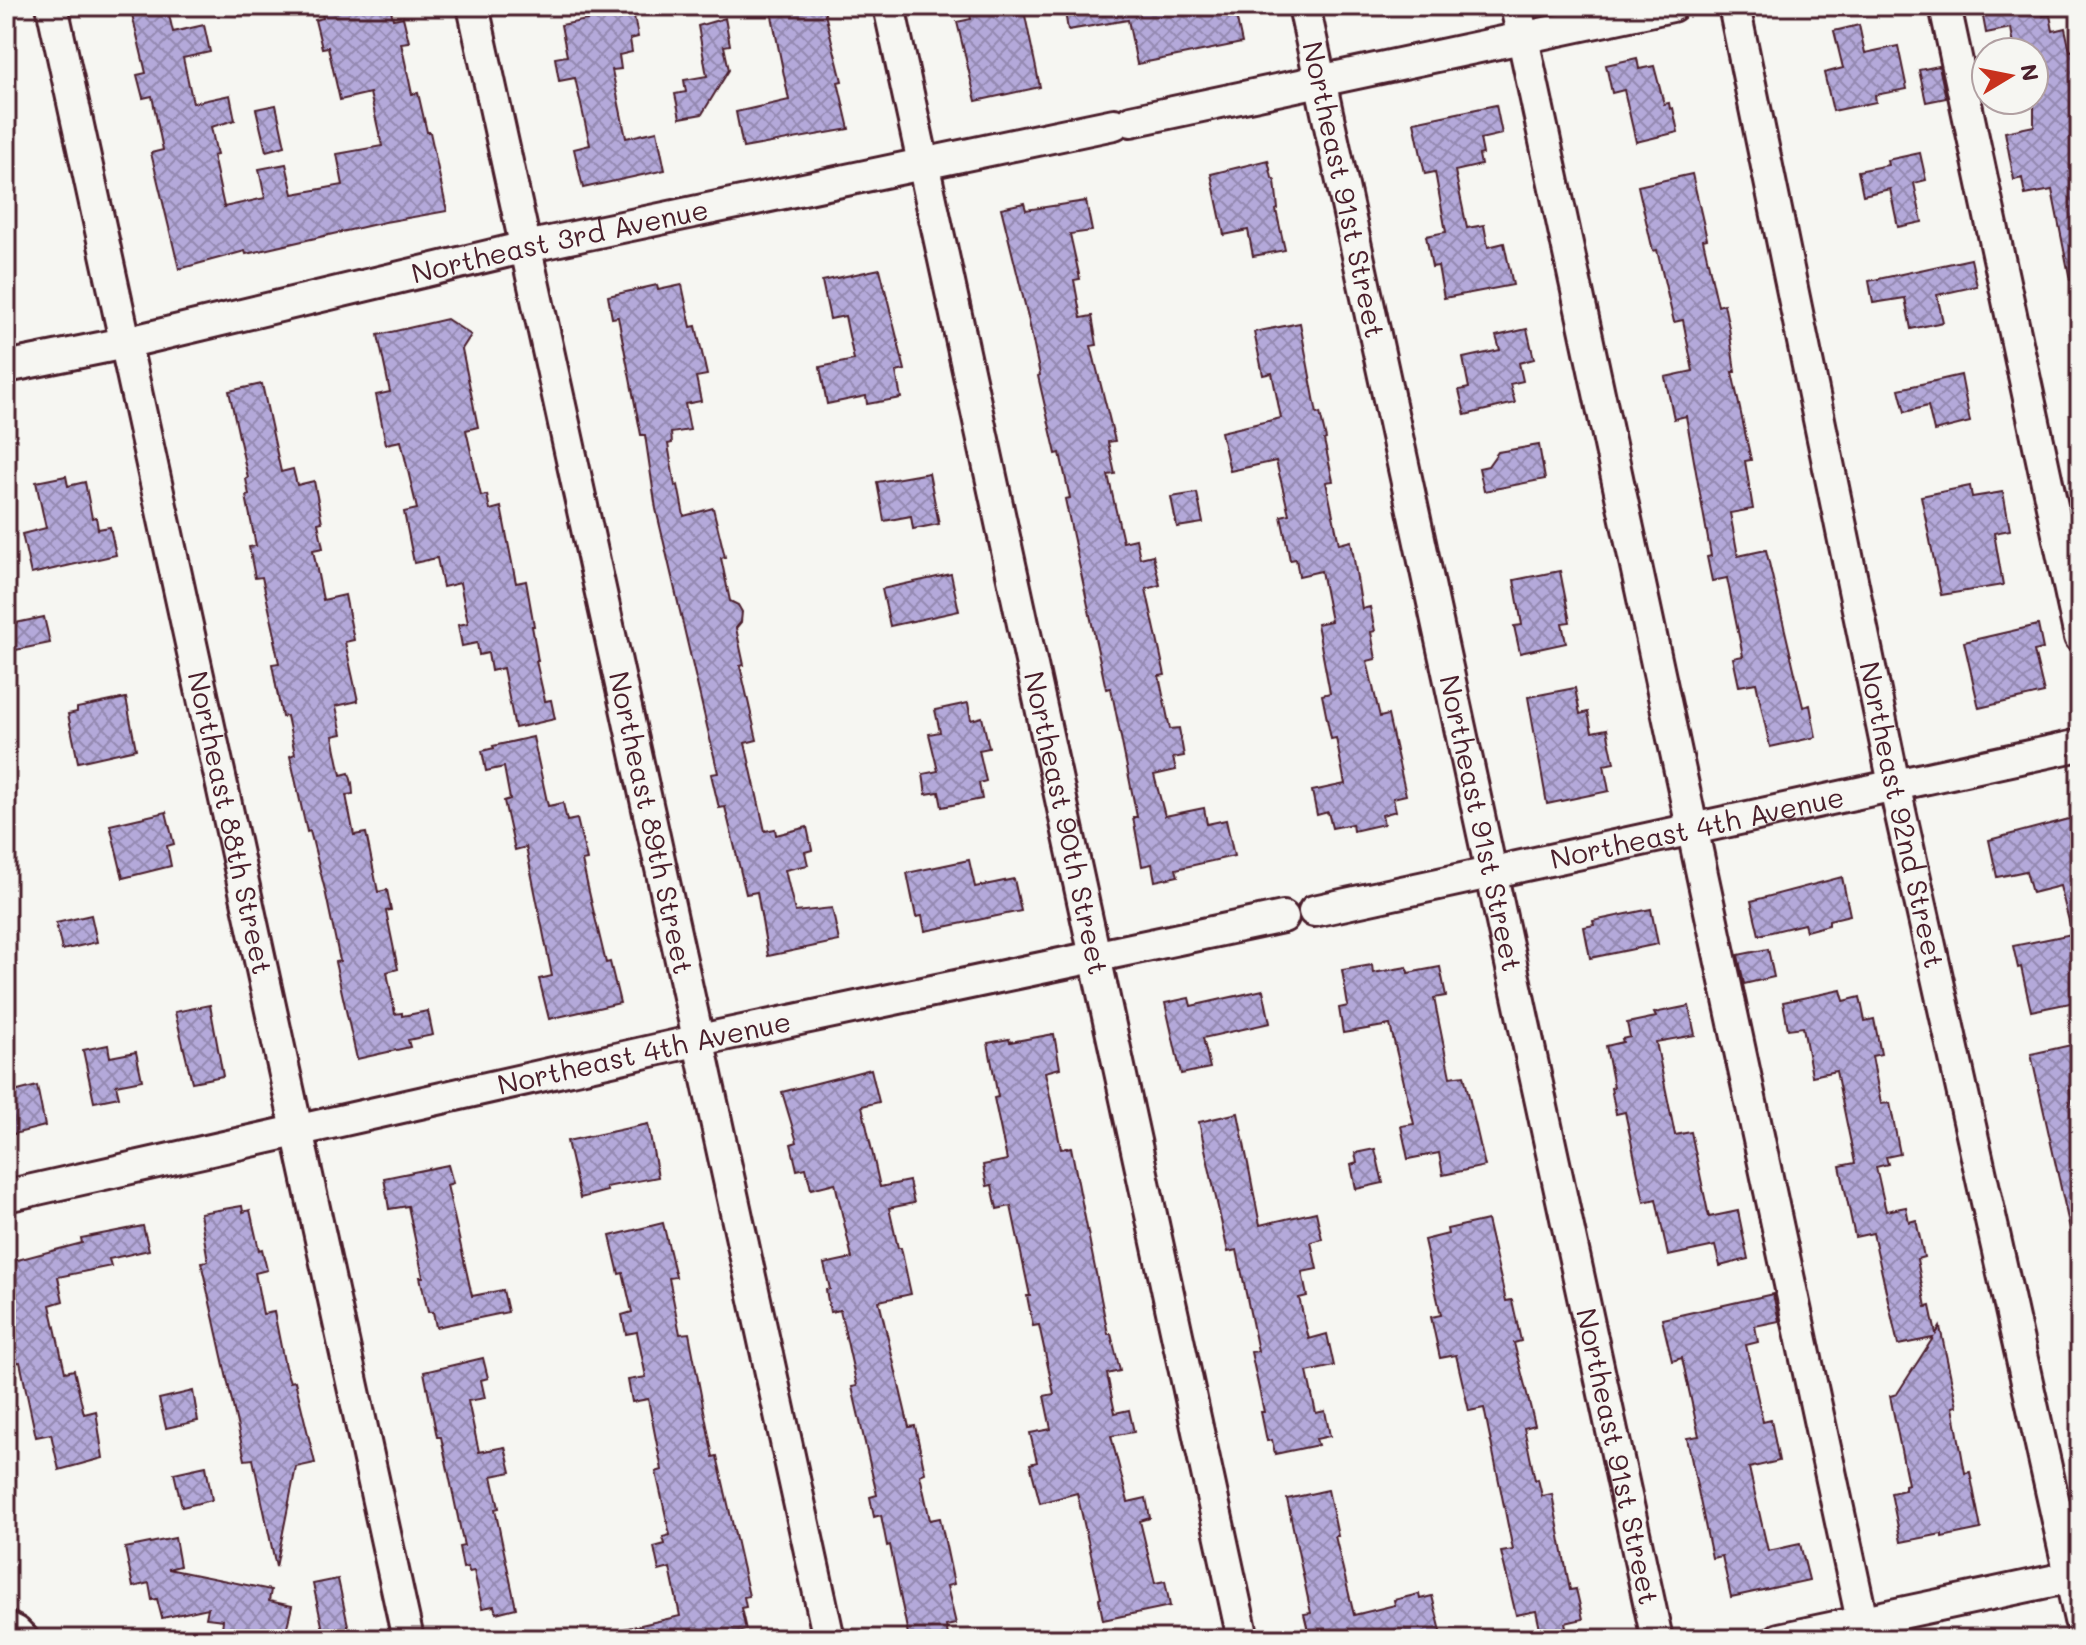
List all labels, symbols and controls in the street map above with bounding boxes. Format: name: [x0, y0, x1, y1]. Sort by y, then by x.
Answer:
north arrow: [1970, 36, 2050, 116]
street label: Northeast 91st Street: [1295, 38, 1394, 341]
text: N: [2014, 62, 2046, 83]
street label: Northeast 3rd Avenue: [407, 190, 711, 291]
street label: Northeast 92nd Street: [1852, 658, 1953, 971]
street label: Northeast 88th Street: [181, 668, 282, 978]
street label: Northeast 89th Street: [602, 668, 703, 977]
street label: Northeast 90th Street: [1017, 668, 1117, 978]
street label: Northeast 91st Street: [1432, 671, 1531, 974]
street label: Northeast 4th Avenue: [1547, 778, 1847, 876]
street label: Northeast 4th Avenue: [494, 1002, 794, 1102]
street label: Northeast 91st Street: [1569, 1305, 1668, 1608]

